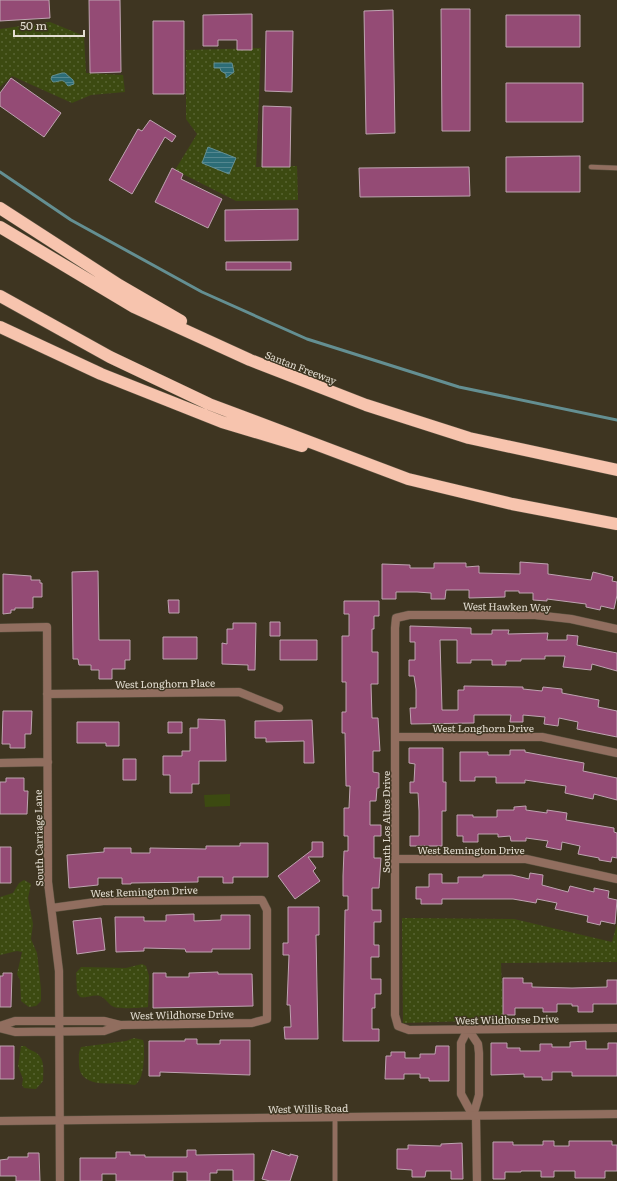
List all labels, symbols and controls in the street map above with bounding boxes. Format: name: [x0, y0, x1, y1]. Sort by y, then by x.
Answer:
scale bar: [14, 12, 84, 38]
text: 50 m: [20, 16, 47, 34]
street label: Santan Freeway: [263, 347, 339, 388]
street label: West Hawken Way: [463, 598, 552, 614]
street label: West Longhorn Place: [115, 675, 215, 691]
street label: West Longhorn Drive: [432, 720, 534, 735]
street label: South Los Altos Drive: [378, 771, 393, 873]
street label: South Carriage Lane: [30, 789, 46, 887]
street label: West Remington Drive: [417, 842, 525, 857]
street label: West Remington Drive: [90, 882, 198, 900]
street label: West Wildhorse Drive: [130, 1006, 234, 1022]
street label: West Wildhorse Drive: [455, 1011, 559, 1027]
street label: West Willis Road: [268, 1100, 348, 1116]

